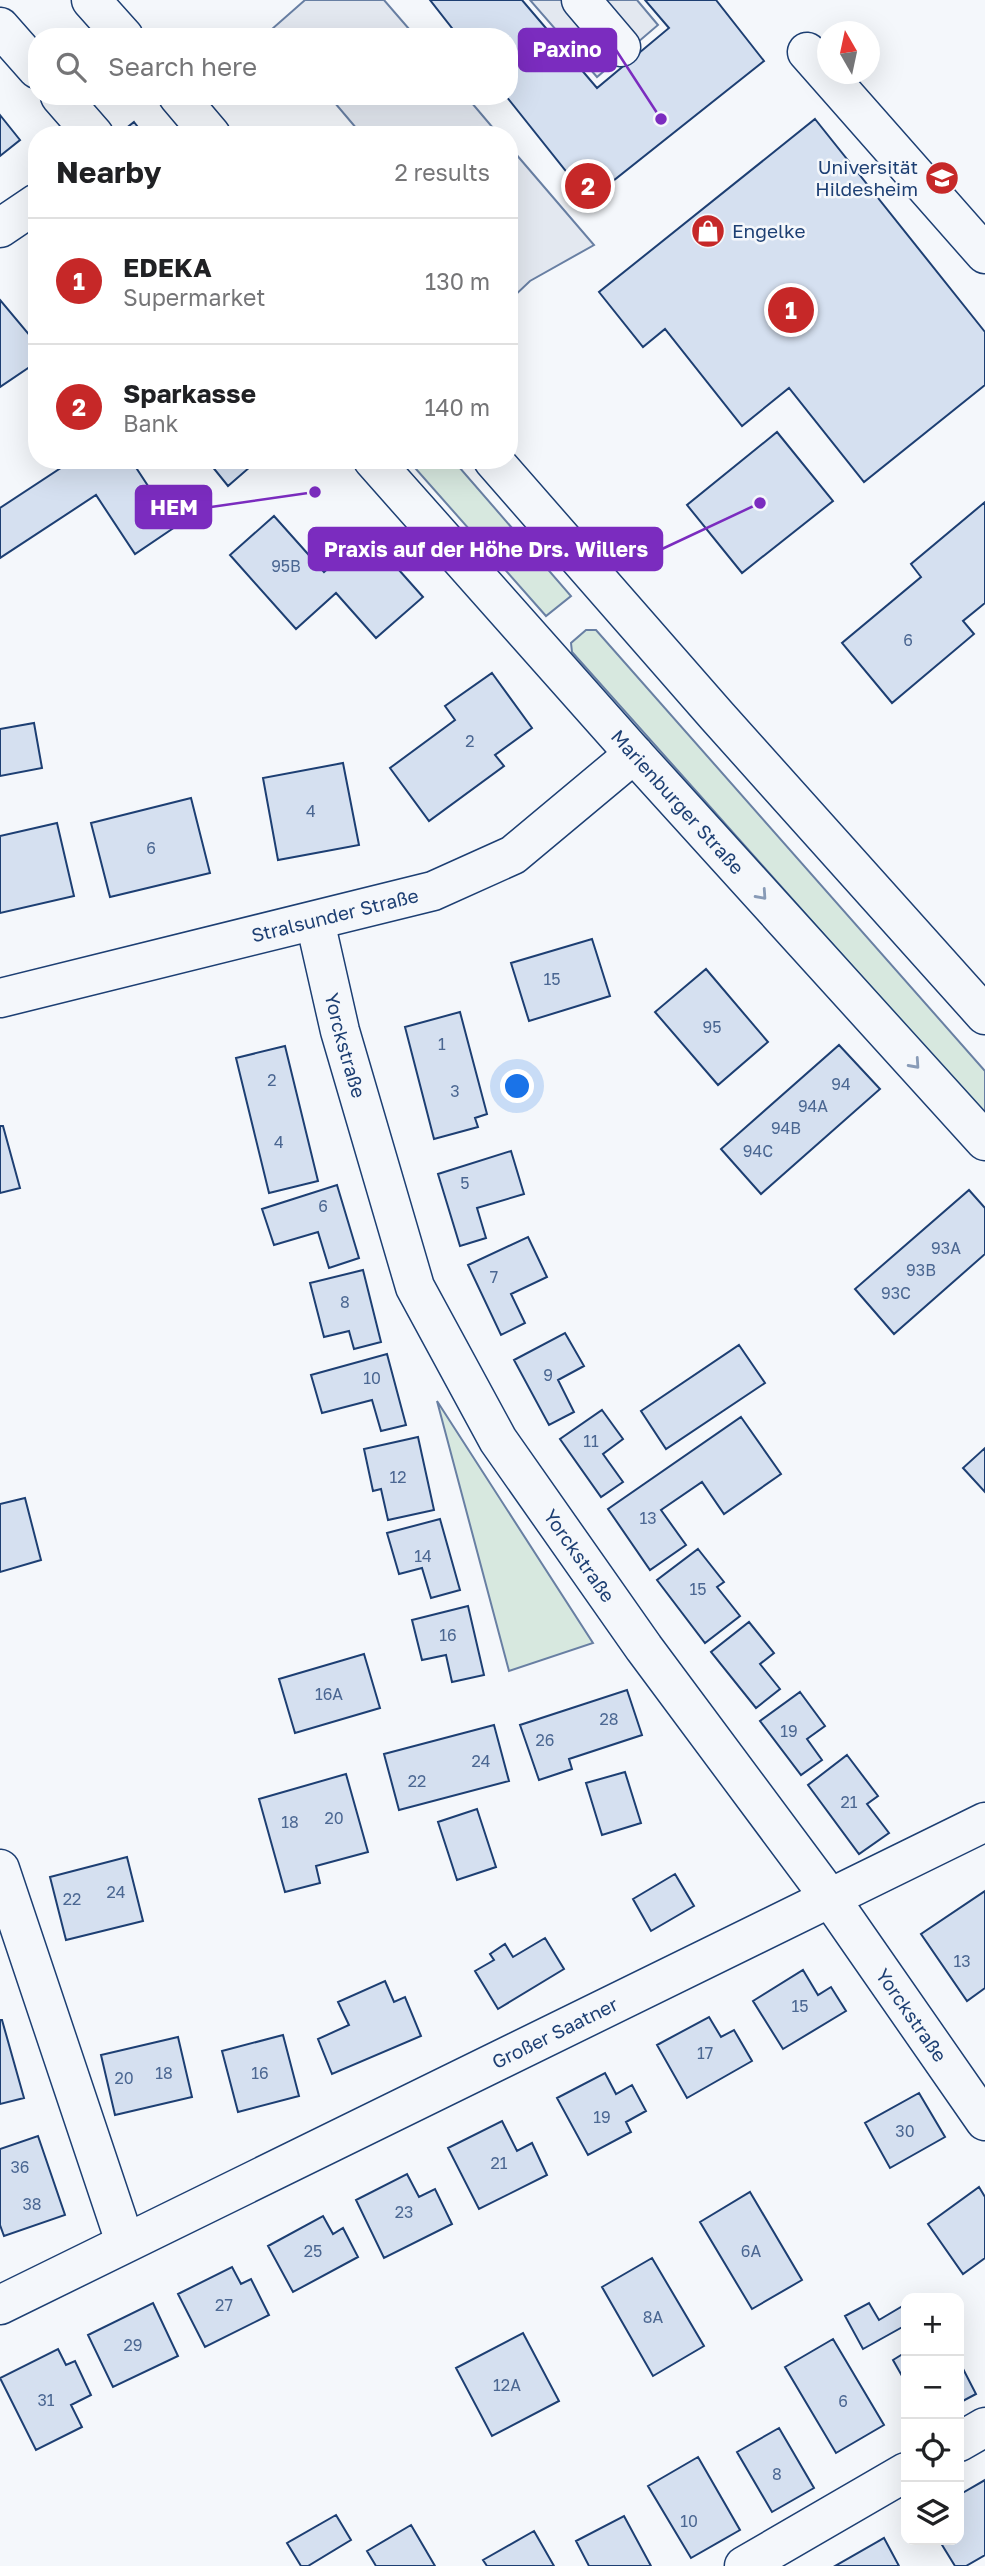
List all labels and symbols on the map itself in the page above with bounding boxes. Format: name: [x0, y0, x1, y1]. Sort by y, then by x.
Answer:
north arrow: [817, 21, 880, 84]
callout: Paxino: [519, 29, 616, 71]
text: Paxino: [532, 36, 602, 62]
place label: Universität Hildesheim: [815, 155, 918, 200]
school or university icon: Universität Hildesheim: [923, 159, 961, 197]
pin: 2: [565, 160, 611, 212]
shop icon: Engelke: [689, 212, 727, 250]
place label: Engelke: [732, 219, 805, 242]
pin: 1: [768, 284, 814, 336]
callout: HEM: [136, 486, 211, 528]
text: HEM: [150, 494, 198, 520]
callout: Praxis auf der Höhe Drs. Willers: [309, 528, 662, 570]
text: Praxis auf der Höhe Drs. Willers: [324, 536, 648, 562]
house number: 95B: [271, 556, 301, 576]
house number: 6: [903, 630, 913, 650]
street label: Marienburger Straße: [607, 725, 749, 879]
house number: 2: [465, 731, 475, 751]
house number: 4: [306, 801, 316, 821]
house number: 6: [146, 838, 156, 858]
street label: Stralsunder Straße: [249, 883, 421, 946]
one-way arrow: [754, 887, 766, 900]
house number: 15: [543, 969, 561, 989]
street label: Yorckstraße: [321, 990, 371, 1101]
house number: 95: [703, 1017, 721, 1037]
house number: 1: [438, 1034, 446, 1054]
one-way arrow: [907, 1055, 919, 1068]
your location: [500, 1069, 534, 1103]
house number: 2: [267, 1070, 277, 1090]
house number: 94: [831, 1074, 851, 1094]
house number: 3: [450, 1081, 460, 1101]
house number: 94A: [798, 1096, 828, 1116]
house number: 94B: [771, 1118, 801, 1138]
house number: 4: [274, 1132, 284, 1152]
house number: 94C: [743, 1141, 773, 1161]
house number: 5: [460, 1173, 470, 1193]
house number: 6: [318, 1196, 328, 1216]
house number: 93A: [931, 1238, 961, 1258]
house number: 93B: [906, 1260, 936, 1280]
house number: 7: [490, 1267, 498, 1287]
house number: 93C: [881, 1283, 911, 1303]
house number: 8: [340, 1292, 350, 1312]
house number: 9: [543, 1365, 553, 1385]
house number: 10: [363, 1368, 381, 1388]
house number: 11: [583, 1431, 599, 1451]
house number: 12: [389, 1467, 407, 1487]
street label: Yorckstraße: [539, 1505, 620, 1606]
house number: 13: [639, 1508, 657, 1528]
house number: 14: [414, 1546, 432, 1566]
house number: 15: [689, 1579, 707, 1599]
house number: 16: [439, 1625, 457, 1645]
house number: 16A: [315, 1684, 343, 1704]
house number: 28: [599, 1709, 619, 1729]
house number: 19: [780, 1721, 798, 1741]
house number: 26: [536, 1730, 554, 1750]
house number: 24: [471, 1751, 491, 1771]
house number: 22: [408, 1771, 426, 1791]
house number: 21: [840, 1792, 858, 1812]
house number: 20: [324, 1808, 344, 1828]
house number: 18: [281, 1812, 299, 1832]
house number: 24: [106, 1882, 126, 1902]
house number: 22: [63, 1889, 81, 1909]
house number: 13: [953, 1951, 971, 1971]
street label: Yorckstraße: [872, 1964, 952, 2066]
street label: Großer Saatner: [488, 1992, 622, 2073]
house number: 15: [791, 1996, 809, 2016]
house number: 17: [697, 2043, 713, 2063]
house number: 18: [155, 2063, 173, 2083]
house number: 16: [251, 2063, 269, 2083]
house number: 20: [114, 2068, 134, 2088]
house number: 19: [593, 2107, 611, 2127]
house number: 30: [895, 2121, 915, 2141]
house number: 21: [490, 2153, 508, 2173]
house number: 36: [10, 2157, 30, 2177]
house number: 38: [22, 2194, 42, 2214]
house number: 23: [395, 2202, 413, 2222]
house number: 25: [304, 2241, 322, 2261]
house number: 6A: [741, 2241, 761, 2261]
house number: 27: [215, 2295, 233, 2315]
house number: 8A: [643, 2307, 664, 2327]
house number: 29: [124, 2335, 142, 2355]
house number: 12A: [493, 2375, 521, 2395]
house number: 31: [37, 2390, 55, 2410]
house number: 6: [838, 2391, 848, 2411]
house number: 8: [772, 2464, 782, 2484]
house number: 10: [680, 2511, 698, 2531]

